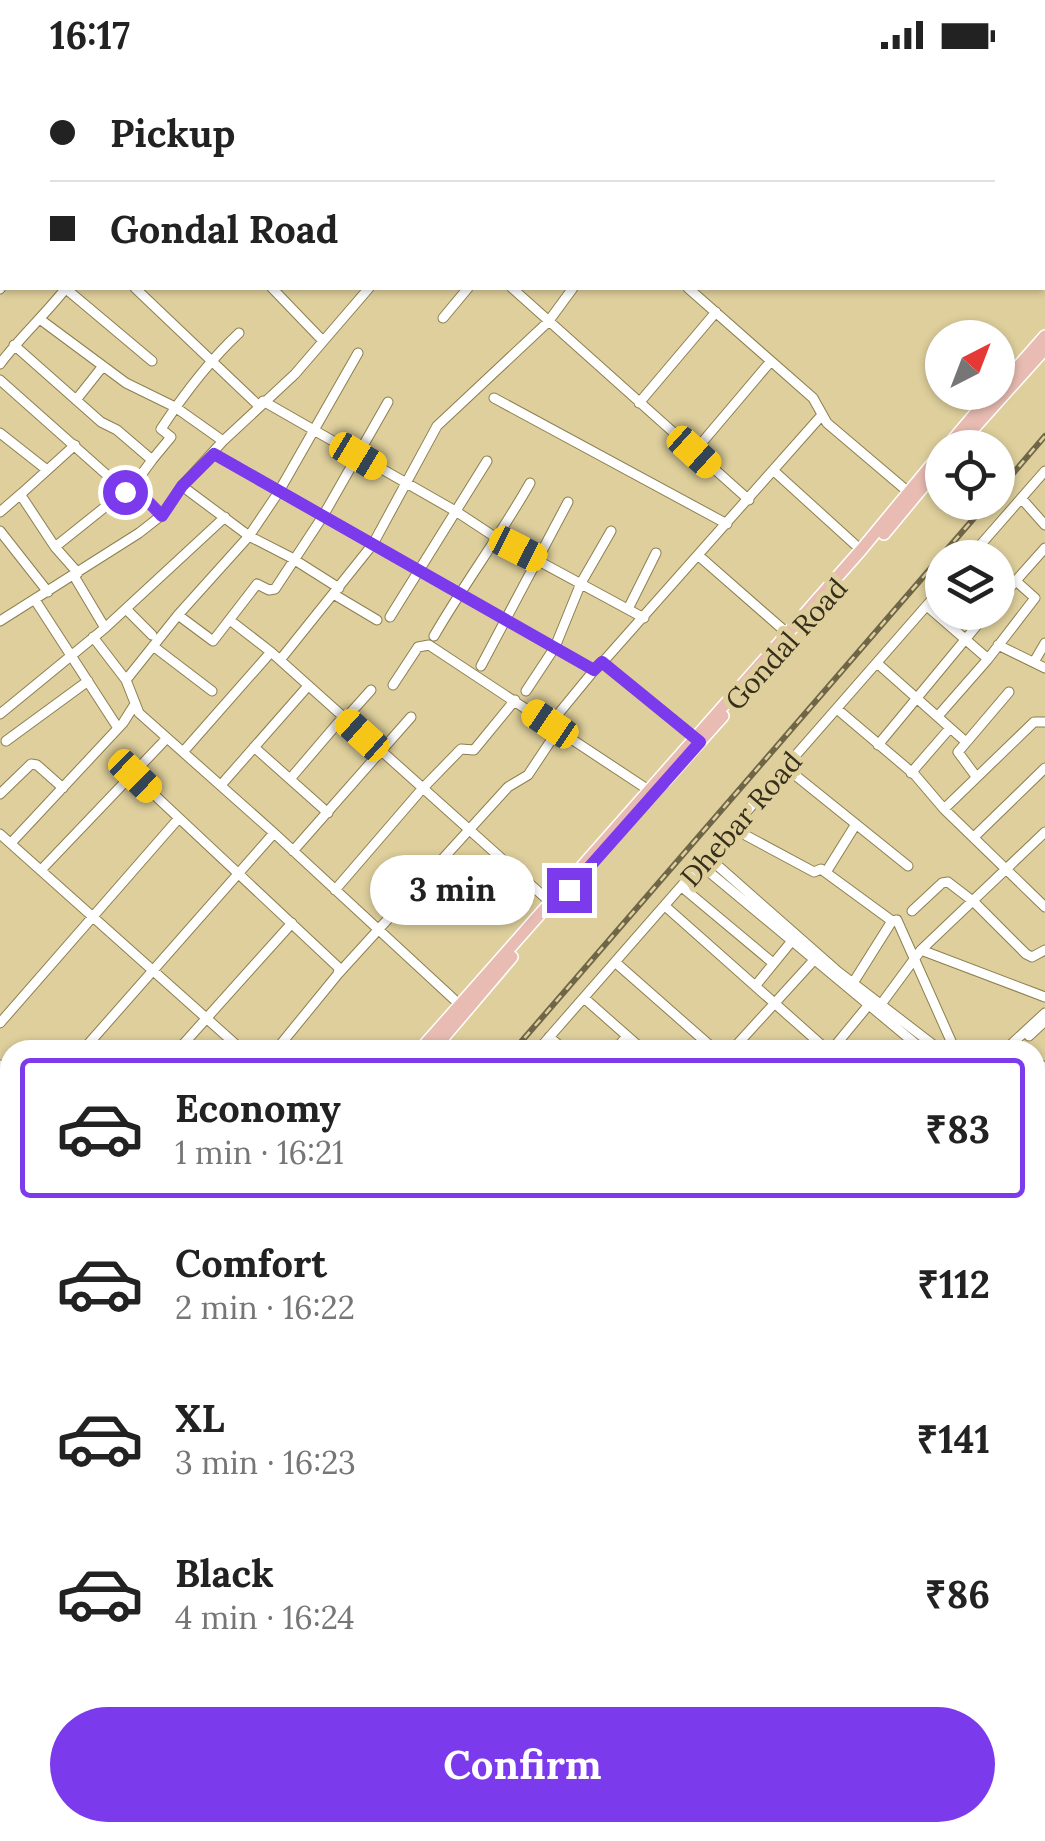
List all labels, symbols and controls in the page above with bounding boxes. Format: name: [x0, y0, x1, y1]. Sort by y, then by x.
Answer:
text: 16:17: [50, 11, 130, 59]
text: Pickup: [110, 109, 235, 157]
text: Gondal Road: [110, 205, 338, 253]
north arrow: [925, 320, 1015, 410]
map controls: [925, 320, 1015, 630]
car: [662, 421, 726, 483]
car: [325, 428, 391, 484]
button: locate: [925, 430, 1015, 520]
route start: [103, 470, 148, 515]
car: [484, 522, 552, 576]
button: layers: [925, 540, 1015, 630]
street label: Gondal Road: [717, 570, 855, 718]
car: [517, 695, 583, 753]
car: [330, 704, 394, 766]
car: [103, 744, 167, 808]
street label: Dhebar Road: [672, 744, 810, 894]
callout: 3 min: [369, 855, 534, 925]
route end: [547, 868, 592, 913]
text: 3 min: [409, 869, 496, 910]
icon: car: [55, 1083, 145, 1173]
text: Economy: [175, 1084, 341, 1132]
text: ₹83: [925, 1105, 990, 1153]
text: 1 min · 16:21: [175, 1132, 344, 1173]
icon: car: [55, 1238, 145, 1328]
text: Comfort: [175, 1239, 327, 1287]
text: ₹112: [917, 1260, 990, 1308]
text: 2 min · 16:22: [175, 1287, 355, 1328]
icon: car: [55, 1393, 145, 1483]
text: XL: [175, 1394, 225, 1442]
text: ₹141: [917, 1415, 990, 1463]
text: 3 min · 16:23: [175, 1442, 356, 1483]
icon: car: [55, 1548, 145, 1638]
text: Black: [175, 1549, 274, 1597]
text: ₹86: [925, 1570, 990, 1618]
text: 4 min · 16:24: [175, 1597, 355, 1638]
button: Confirm: [50, 1707, 995, 1822]

